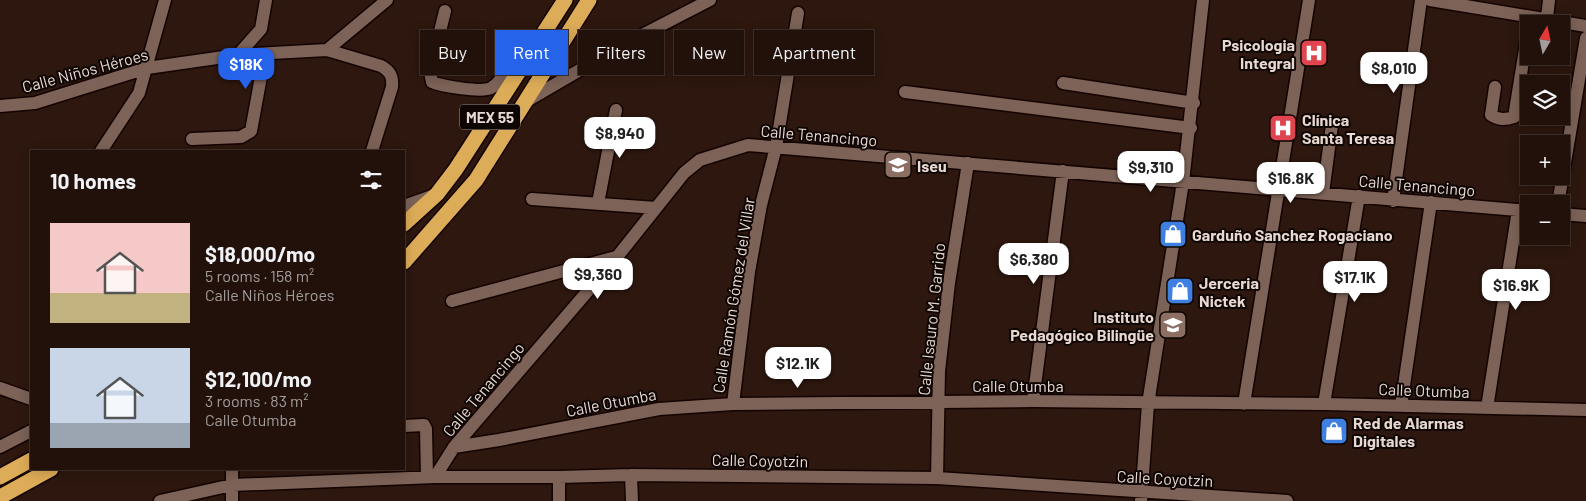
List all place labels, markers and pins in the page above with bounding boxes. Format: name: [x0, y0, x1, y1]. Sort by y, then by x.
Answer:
place label: Psicologia Integral: [1222, 35, 1295, 72]
hospital icon: Psicologia Integral: [1299, 38, 1329, 68]
pin: $18K: [216, 48, 276, 90]
pin: $8,010: [1353, 52, 1435, 94]
place label: Clínica Santa Teresa: [1302, 110, 1394, 147]
hospital icon: Clínica Santa Teresa: [1268, 113, 1298, 143]
pin: $8,940: [579, 116, 661, 159]
school or university icon: Iseu: [883, 150, 913, 180]
pin: $9,310: [1110, 150, 1192, 193]
place label: Iseu: [917, 156, 947, 175]
pin: $16.8K: [1250, 162, 1332, 204]
shop icon: Garduño Sanchez Rogaciano: [1158, 219, 1188, 249]
place label: Garduño Sanchez Rogaciano: [1192, 225, 1393, 244]
pin: $6,380: [993, 242, 1075, 285]
pin: $9,360: [557, 258, 639, 300]
pin: $17.1K: [1314, 260, 1396, 303]
pin: $16.9K: [1475, 268, 1557, 311]
place label: Jerceria Nictek: [1199, 273, 1259, 310]
shop icon: Jerceria Nictek: [1165, 276, 1195, 306]
place label: Instituto Pedagógico Bilingüe: [1010, 307, 1154, 344]
school or university icon: Instituto Pedagógico Bilingüe: [1158, 310, 1188, 340]
pin: $12.1K: [757, 346, 839, 389]
place label: Red de Alarmas Digitales: [1353, 413, 1464, 450]
shop icon: Red de Alarmas Digitales: [1319, 416, 1349, 446]

